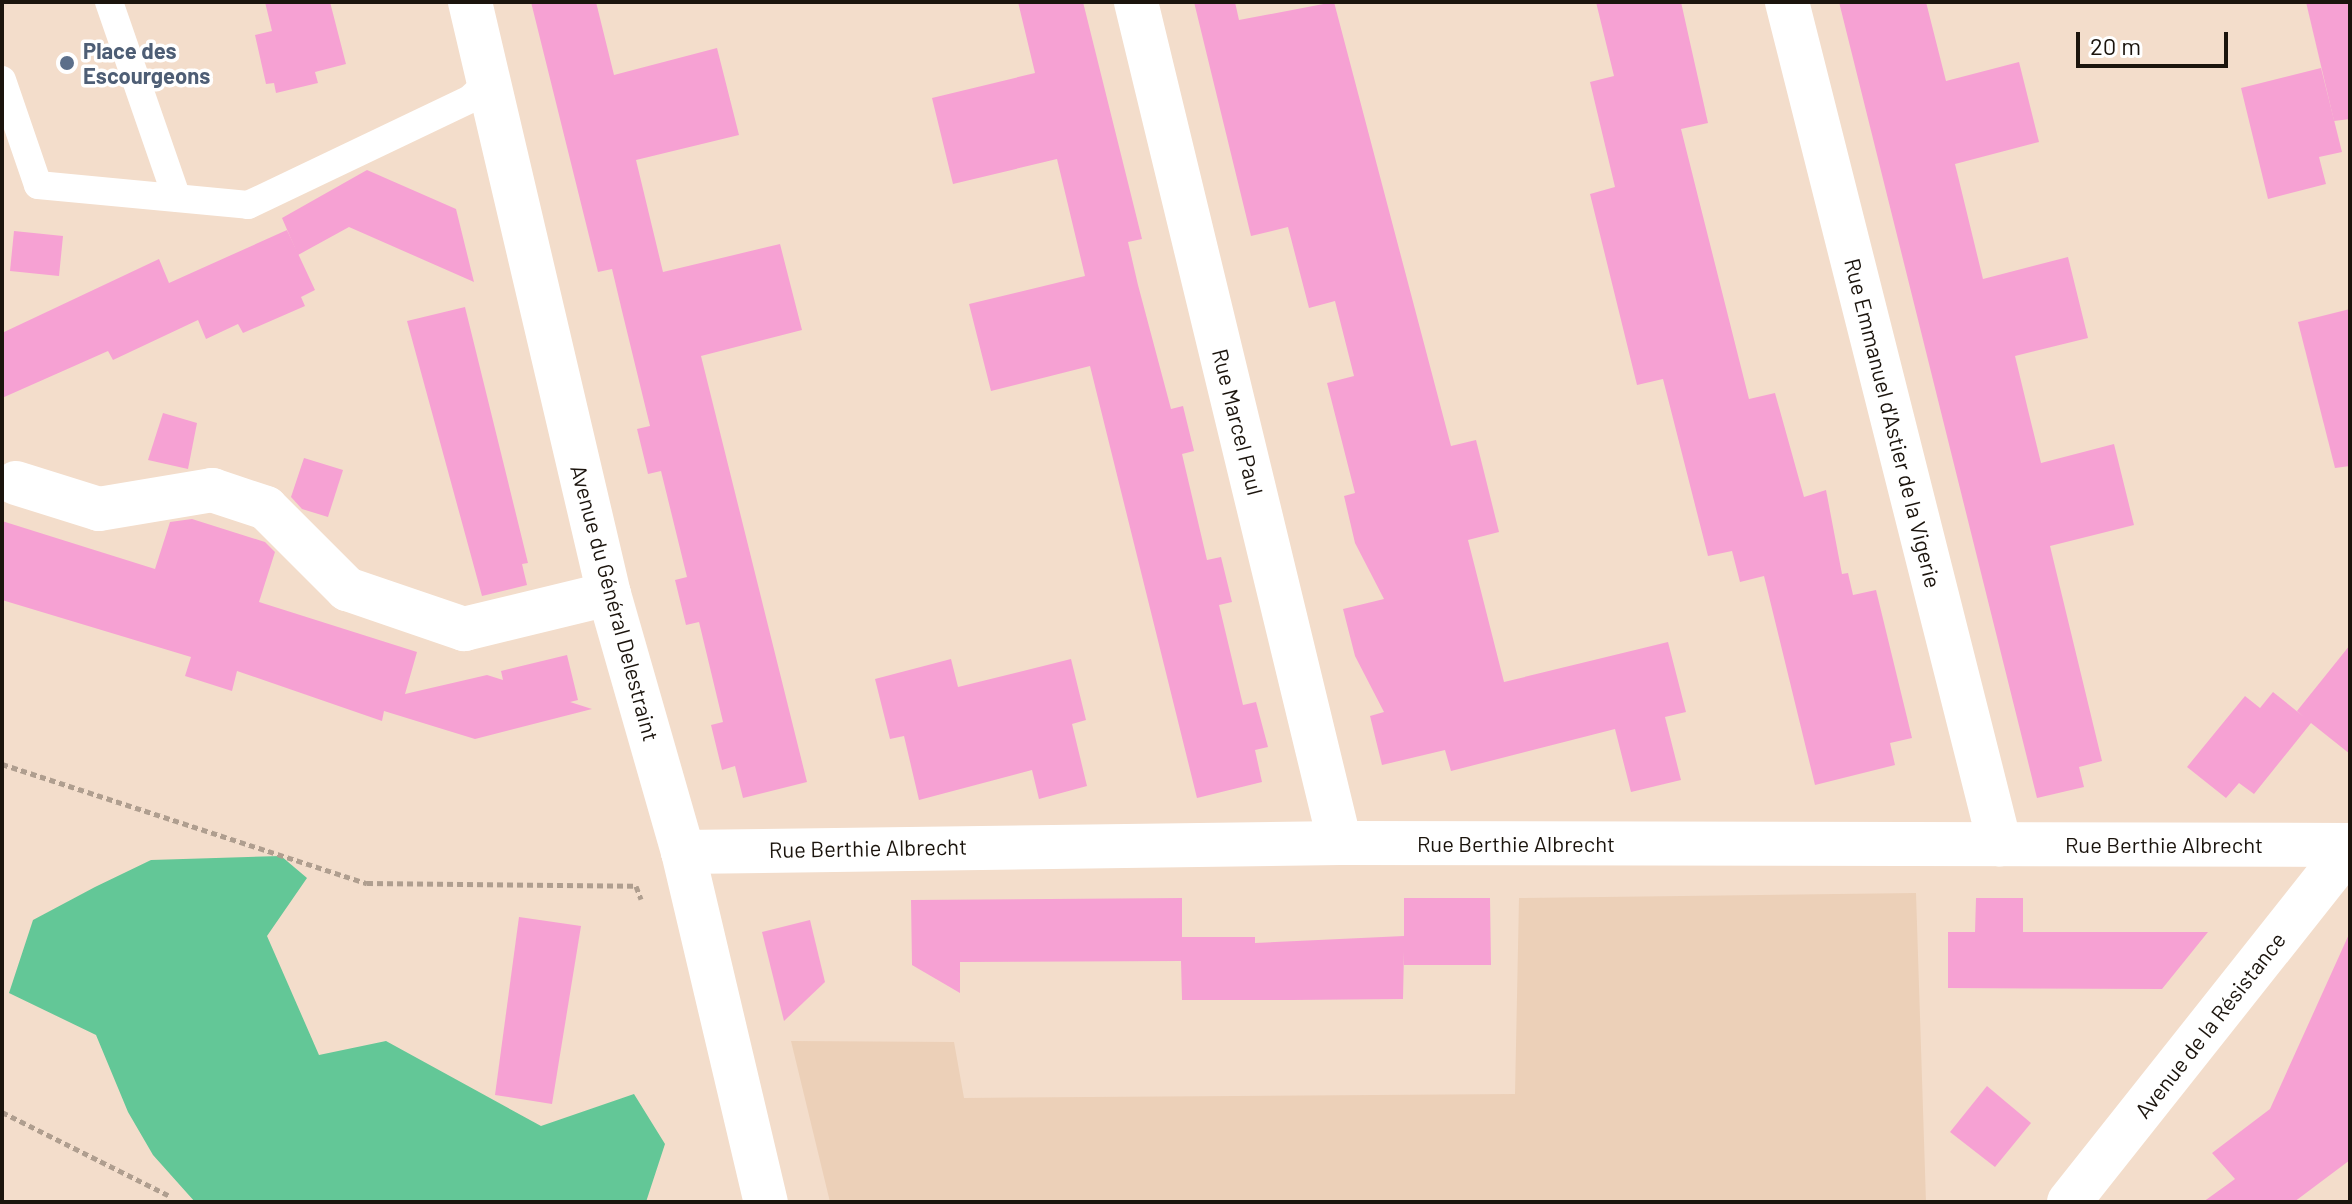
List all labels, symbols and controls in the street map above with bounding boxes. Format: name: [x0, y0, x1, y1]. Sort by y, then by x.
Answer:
scale bar: [2080, 16, 2232, 66]
text: 20 m: [2090, 31, 2141, 60]
place label: Place des Escourgeons: [83, 37, 210, 88]
marker: Place des Escourgeons: [58, 54, 76, 72]
street label: Rue Emmanuel d'Astier de la Vigerie: [1839, 256, 1947, 590]
street label: Rue Marcel Paul: [1207, 346, 1269, 498]
street label: Avenue du Général Delestraint: [565, 462, 665, 744]
street label: Rue Berthie Albrecht: [1417, 831, 1615, 857]
street label: Rue Berthie Albrecht: [2065, 832, 2263, 858]
street label: Rue Berthie Albrecht: [769, 833, 967, 863]
street label: Avenue de la Résistance: [2129, 927, 2291, 1123]

